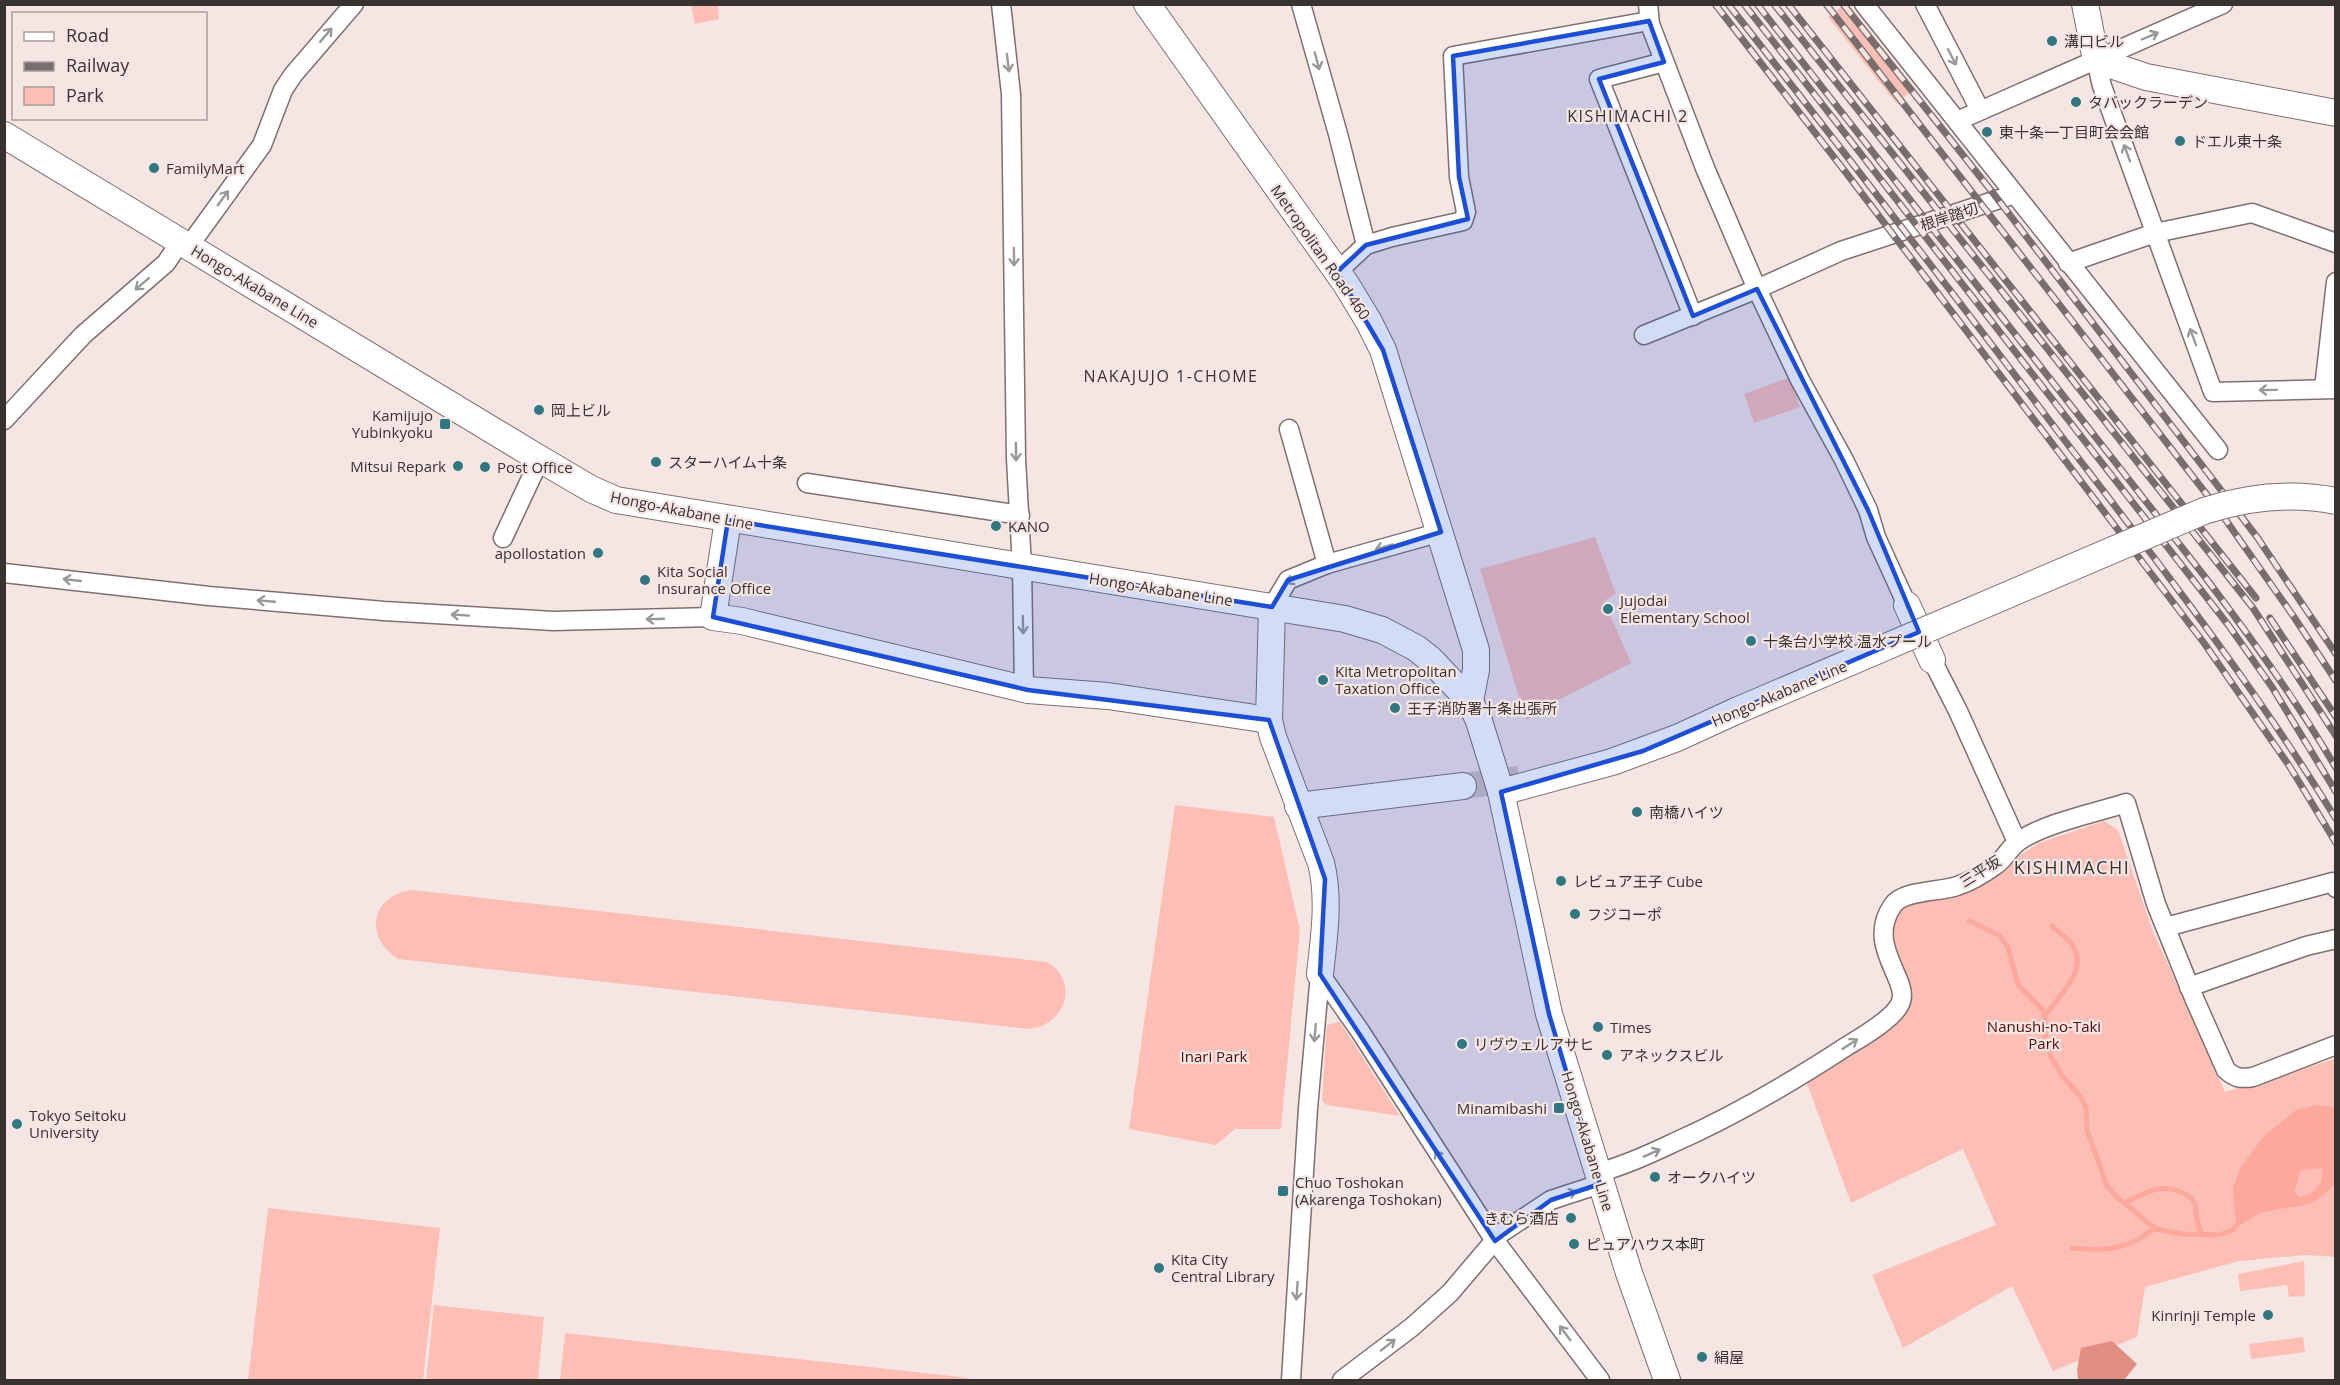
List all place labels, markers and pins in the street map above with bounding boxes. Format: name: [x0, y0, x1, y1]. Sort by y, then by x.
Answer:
place label: 溝口ビル: [2064, 31, 2124, 51]
marker: 溝口ビル: [2045, 34, 2059, 48]
place label: タバックラーデン: [2088, 92, 2208, 112]
marker: タバックラーデン: [2069, 95, 2083, 109]
place label: 東十条一丁目町会会館: [1999, 122, 2149, 142]
marker: 東十条一丁目町会会館: [1980, 125, 1994, 139]
place label: ドエル東十条: [2192, 131, 2282, 151]
marker: ドエル東十条: [2173, 134, 2187, 148]
place label: FamilyMart: [166, 158, 244, 178]
marker: FamilyMart: [147, 161, 161, 175]
place label: 岡上ビル: [551, 400, 611, 420]
marker: 岡上ビル: [532, 403, 546, 417]
place label: Kamijujo Yubinkyoku: [352, 405, 433, 442]
marker: Kamijujo Yubinkyoku: [438, 417, 452, 431]
place label: スターハイム十条: [668, 452, 787, 472]
marker: スターハイム十条: [649, 455, 663, 469]
place label: Mitsui Repark: [350, 456, 446, 476]
place label: Post Office: [497, 457, 573, 477]
marker: Mitsui Repark: [451, 459, 465, 473]
marker: Post Office: [478, 460, 492, 474]
place label: KANO: [1008, 516, 1050, 536]
marker: KANO: [989, 519, 1003, 533]
place label: apollostation: [495, 543, 586, 563]
marker: apollostation: [591, 546, 605, 560]
place label: Kita Social Insurance Office: [657, 561, 771, 598]
marker: Kita Social Insurance Office: [638, 573, 652, 587]
place label: Jujodai Elementary School: [1618, 590, 1750, 627]
marker: Jujodai Elementary School: [1601, 602, 1615, 616]
place label: 十条台小学校 温水プール: [1763, 631, 1932, 651]
marker: 十条台小学校 温水プール: [1744, 634, 1758, 648]
place label: Kita Metropolitan Taxation Office: [1335, 661, 1457, 698]
marker: Kita Metropolitan Taxation Office: [1316, 673, 1330, 687]
place label: 王子消防署十条出張所: [1407, 698, 1557, 718]
marker: 王子消防署十条出張所: [1388, 701, 1402, 715]
place label: 南橋ハイツ: [1649, 802, 1724, 822]
marker: 南橋ハイツ: [1630, 805, 1644, 819]
place label: レビュア王子 Cube: [1573, 871, 1703, 891]
marker: レビュア王子 Cube: [1554, 874, 1568, 888]
place label: フジコーポ: [1587, 904, 1662, 924]
marker: フジコーポ: [1568, 907, 1582, 921]
place label: Times: [1610, 1017, 1652, 1037]
marker: Times: [1591, 1020, 1605, 1034]
place label: リヴウェルアサヒ: [1474, 1034, 1594, 1054]
marker: リヴウェルアサヒ: [1455, 1037, 1469, 1051]
place label: アネックスビル: [1619, 1045, 1724, 1065]
marker: アネックスビル: [1600, 1048, 1614, 1062]
place label: Minamibashi: [1457, 1098, 1547, 1118]
marker: Minamibashi: [1552, 1101, 1566, 1115]
place label: Tokyo Seitoku University: [29, 1105, 127, 1142]
marker: Tokyo Seitoku University: [10, 1117, 24, 1131]
place label: オークハイツ: [1667, 1167, 1756, 1187]
marker: オークハイツ: [1648, 1170, 1662, 1184]
place label: Chuo Toshokan (Akarenga Toshokan): [1295, 1172, 1442, 1209]
marker: Chuo Toshokan (Akarenga Toshokan): [1276, 1184, 1290, 1198]
place label: きむら酒店: [1484, 1208, 1559, 1228]
marker: きむら酒店: [1564, 1211, 1578, 1225]
place label: ピュアハウス本町: [1586, 1234, 1705, 1254]
marker: ピュアハウス本町: [1567, 1237, 1581, 1251]
place label: Kita City Central Library: [1171, 1249, 1275, 1286]
marker: Kita City Central Library: [1152, 1261, 1166, 1275]
place label: Kinrinji Temple: [2151, 1305, 2256, 1325]
marker: Kinrinji Temple: [2261, 1308, 2275, 1322]
place label: 絹屋: [1714, 1347, 1744, 1367]
marker: 絹屋: [1695, 1350, 1709, 1364]

